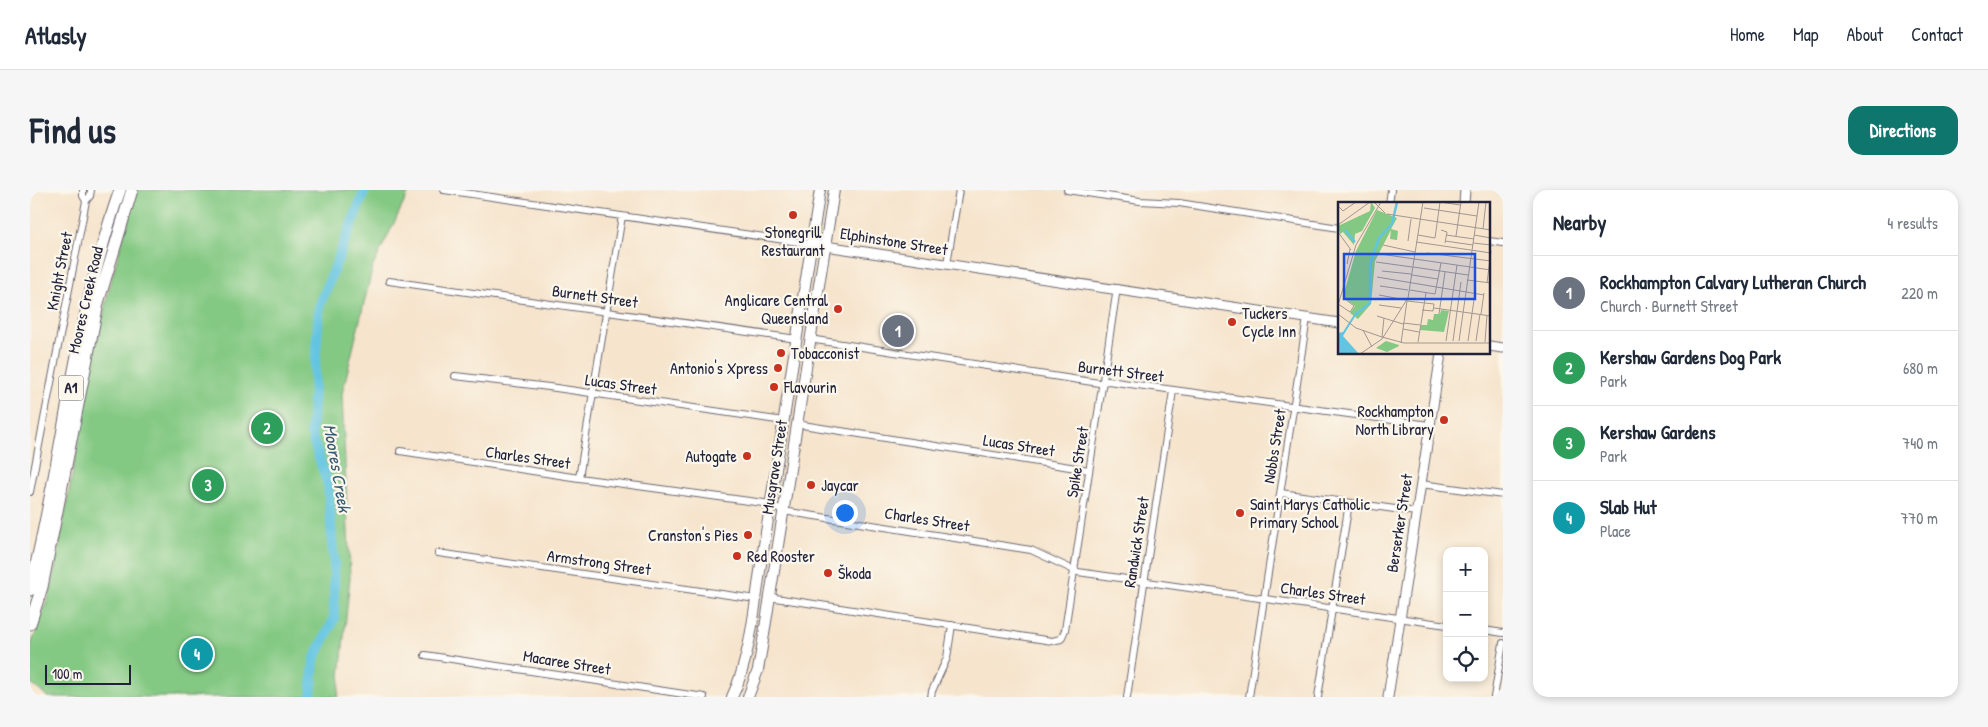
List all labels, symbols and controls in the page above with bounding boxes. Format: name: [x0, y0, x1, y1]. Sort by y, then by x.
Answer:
text: Atlasly: [25, 19, 87, 51]
text: Home: [1730, 22, 1765, 47]
text: Map: [1793, 22, 1818, 47]
text: About: [1846, 22, 1883, 47]
text: Contact: [1911, 22, 1963, 47]
button: Directions: [1848, 106, 1958, 155]
text: Find us: [30, 107, 116, 154]
inset map: [1338, 202, 1490, 355]
text: Nearby: [1553, 208, 1606, 237]
marker: Stonegrill Restaurant: [787, 209, 799, 221]
text: 4 results: [1887, 212, 1938, 234]
place label: Stonegrill Restaurant: [761, 221, 825, 261]
street label: Elphinstone Street: [839, 222, 950, 260]
street label: Knight Street: [41, 229, 77, 312]
street label: Moores Creek Road: [62, 244, 108, 356]
text: Rockhampton Calvary Lutheran Church: [1600, 269, 1866, 295]
street label: Burnett Street: [551, 279, 640, 313]
text: 1: [1566, 282, 1572, 304]
text: 220 m: [1901, 282, 1938, 304]
place label: Anglicare Central Queensland: [725, 289, 829, 329]
text: Church · Burnett Street: [1600, 295, 1738, 317]
place label: Tuckers Cycle Inn: [1242, 302, 1296, 342]
marker: Anglicare Central Queensland: [832, 303, 844, 315]
pin: 1: [882, 312, 914, 350]
marker: Tuckers Cycle Inn: [1226, 316, 1238, 328]
place label: Tobacconist: [791, 342, 860, 364]
text: Kershaw Gardens Dog Park: [1600, 344, 1781, 370]
marker: Tobacconist: [775, 347, 787, 359]
street label: Burnett Street: [1077, 355, 1166, 387]
place label: Antonio's Xpress: [670, 357, 768, 379]
text: 2: [1565, 357, 1573, 379]
text: 680 m: [1903, 357, 1938, 379]
marker: Antonio's Xpress: [772, 362, 784, 374]
street label: Lucas Street: [584, 368, 659, 400]
text: Park: [1600, 370, 1627, 392]
road number: A1: [58, 376, 84, 400]
place label: Flavourin: [783, 376, 837, 398]
marker: Flavourin: [768, 381, 780, 393]
place label: Rockhampton North Library: [1355, 400, 1434, 440]
street label: Nobbs Street: [1257, 407, 1291, 485]
pin: 2: [251, 409, 283, 447]
marker: Rockhampton North Library: [1438, 414, 1450, 426]
street label: Musgrave Street: [756, 418, 792, 516]
text: Kershaw Gardens: [1600, 419, 1715, 445]
water label: Moores Creek: [317, 422, 358, 515]
street label: Spike Street: [1061, 424, 1094, 499]
street label: Lucas Street: [982, 429, 1057, 462]
text: 3: [1565, 432, 1573, 454]
text: 740 m: [1902, 432, 1938, 454]
street label: Charles Street: [484, 440, 572, 474]
place label: Autogate: [686, 445, 738, 467]
text: Park: [1600, 445, 1627, 467]
marker: Autogate: [741, 450, 753, 462]
pin: 3: [192, 466, 224, 504]
street label: Berserker Street: [1380, 472, 1418, 574]
place label: Jaycar: [821, 474, 859, 496]
marker: Jaycar: [805, 479, 817, 491]
place label: Saint Marys Catholic Primary School: [1250, 493, 1371, 533]
street label: Randwick Street: [1118, 494, 1154, 589]
text: Slab Hut: [1600, 494, 1656, 520]
your location: [832, 500, 858, 526]
street label: Charles Street: [883, 501, 971, 537]
marker: Saint Marys Catholic Primary School: [1234, 507, 1246, 519]
text: 4: [1566, 507, 1572, 529]
text: 770 m: [1900, 507, 1938, 529]
text: Place: [1600, 520, 1631, 542]
place label: Cranston's Pies: [648, 524, 738, 546]
marker: Cranston's Pies: [742, 529, 754, 541]
street label: Armstrong Street: [546, 544, 653, 580]
place label: Red Rooster: [747, 545, 815, 567]
map controls: [1443, 547, 1488, 682]
button: +: [1443, 547, 1488, 592]
marker: Red Rooster: [731, 550, 743, 562]
place label: Škoda: [838, 562, 871, 584]
marker: Škoda: [822, 567, 834, 579]
street label: Charles Street: [1279, 576, 1367, 610]
button: −: [1443, 592, 1488, 637]
pin: 4: [181, 635, 213, 673]
button: locate: [1443, 637, 1488, 682]
street label: Macaree Street: [522, 644, 613, 680]
scale bar: [45, 662, 131, 685]
text: 100 m: [52, 664, 82, 683]

